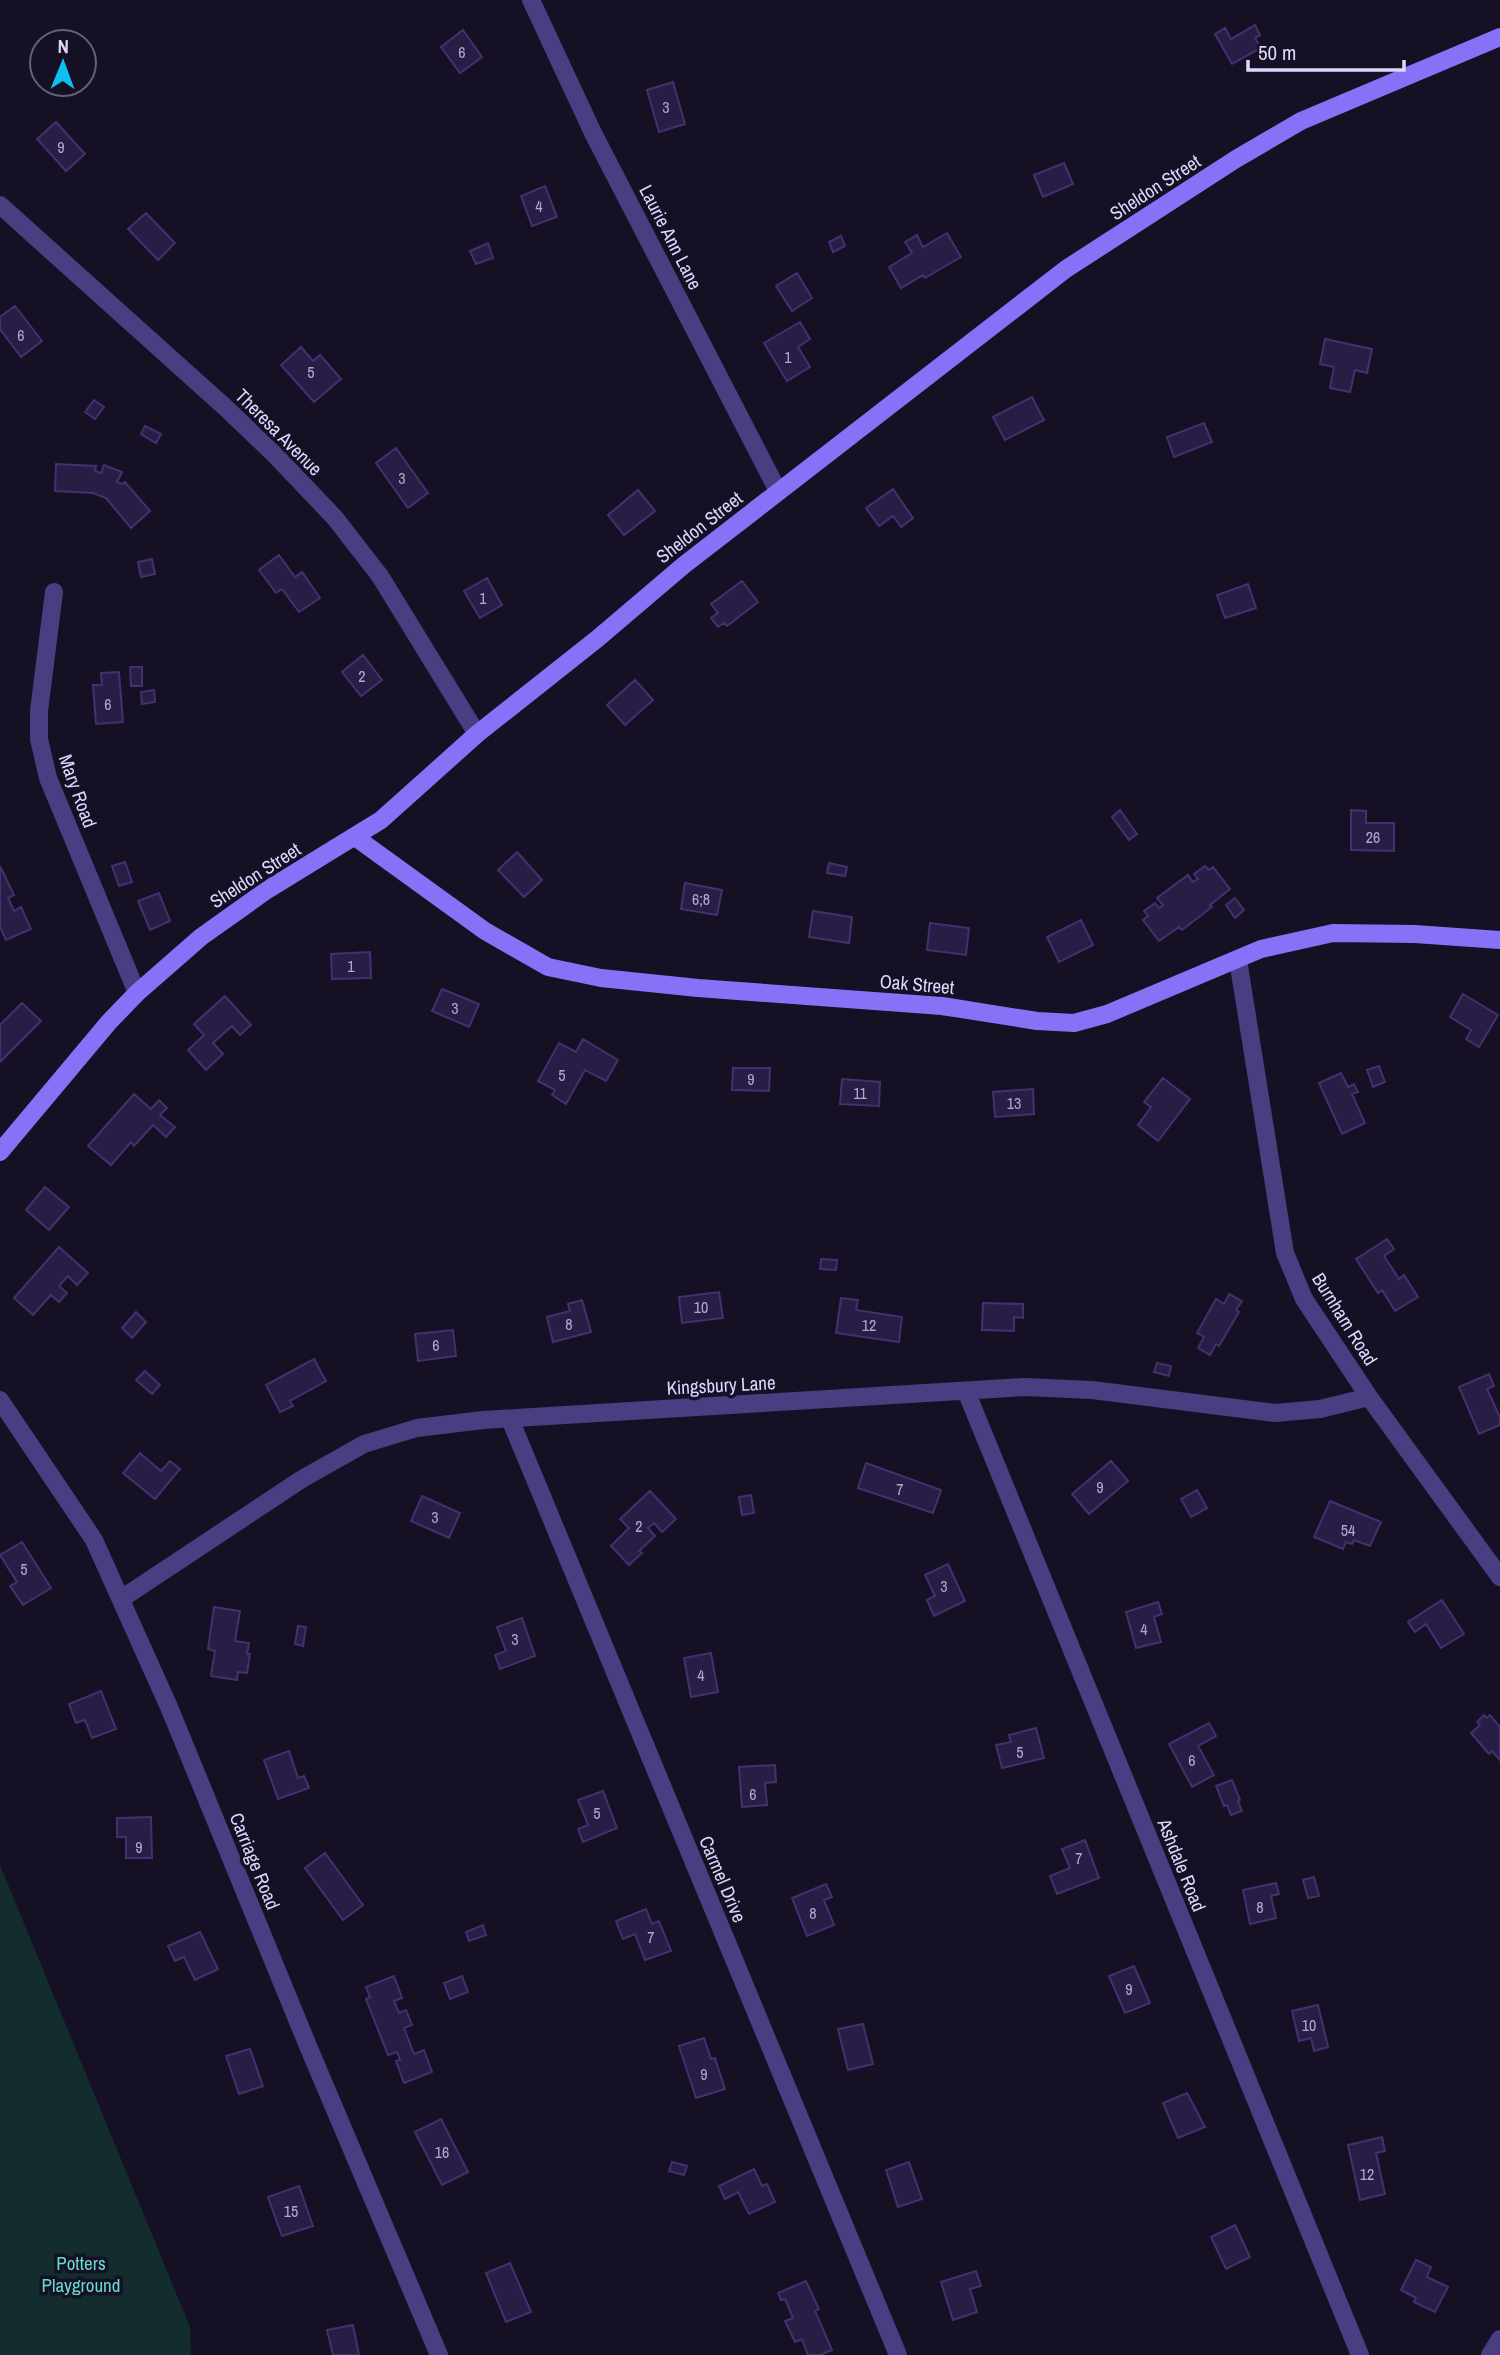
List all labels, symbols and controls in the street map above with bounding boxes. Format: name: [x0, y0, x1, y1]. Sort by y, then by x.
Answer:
north arrow: [28, 28, 98, 98]
scale bar: [1248, 28, 1404, 72]
text: N: [57, 33, 69, 59]
text: 50 m: [1258, 38, 1296, 67]
house number: 6: [458, 41, 466, 63]
house number: 3: [662, 96, 670, 118]
house number: 9: [57, 136, 65, 158]
street label: Sheldon Street: [1105, 148, 1206, 226]
street label: Laurie Ann Lane: [633, 180, 709, 294]
house number: 4: [535, 195, 543, 217]
house number: 6: [17, 324, 25, 346]
house number: 1: [784, 346, 792, 368]
house number: 5: [307, 361, 315, 383]
street label: Theresa Avenue: [230, 383, 328, 481]
house number: 3: [398, 467, 406, 489]
street label: Sheldon Street: [650, 485, 748, 569]
house number: 1: [479, 587, 487, 609]
house number: 2: [358, 665, 366, 687]
house number: 6: [104, 693, 112, 715]
street label: Mary Road: [53, 751, 103, 831]
house number: 26: [1366, 826, 1380, 848]
street label: Sheldon Street: [205, 836, 306, 914]
house number: 6;8: [692, 888, 710, 910]
house number: 1: [347, 955, 355, 977]
street label: Oak Street: [879, 968, 956, 1000]
house number: 3: [451, 997, 459, 1019]
house number: 5: [558, 1064, 566, 1086]
house number: 9: [747, 1068, 755, 1090]
house number: 11: [853, 1082, 868, 1104]
house number: 13: [1007, 1092, 1021, 1114]
street label: Burnham Road: [1306, 1268, 1384, 1370]
house number: 10: [694, 1296, 708, 1318]
house number: 8: [565, 1313, 573, 1335]
house number: 12: [862, 1314, 876, 1336]
house number: 6: [432, 1334, 440, 1356]
street label: Kingsbury Lane: [666, 1369, 776, 1401]
house number: 9: [1096, 1476, 1104, 1498]
house number: 7: [896, 1478, 904, 1500]
house number: 3: [431, 1506, 439, 1528]
house number: 2: [635, 1515, 643, 1537]
house number: 54: [1341, 1519, 1355, 1541]
house number: 5: [20, 1558, 28, 1580]
house number: 3: [940, 1575, 948, 1597]
house number: 4: [1140, 1618, 1148, 1640]
house number: 3: [511, 1628, 519, 1650]
house number: 4: [697, 1664, 705, 1686]
house number: 5: [1016, 1741, 1024, 1763]
house number: 6: [1188, 1749, 1196, 1771]
house number: 6: [749, 1783, 757, 1805]
house number: 5: [593, 1802, 601, 1824]
street label: Carriage Road: [224, 1809, 286, 1913]
street label: Ashdale Road: [1151, 1814, 1212, 1915]
street label: Carmel Drive: [693, 1832, 753, 1926]
house number: 9: [135, 1836, 143, 1858]
house number: 7: [1075, 1847, 1083, 1869]
house number: 8: [1256, 1896, 1264, 1918]
house number: 8: [809, 1902, 817, 1924]
house number: 7: [647, 1926, 655, 1948]
house number: 9: [1125, 1978, 1133, 2000]
house number: 10: [1302, 2014, 1316, 2036]
house number: 9: [700, 2063, 708, 2085]
house number: 16: [435, 2141, 449, 2163]
house number: 12: [1360, 2163, 1374, 2185]
house number: 15: [284, 2200, 298, 2222]
park label: Potters Playground: [42, 2250, 120, 2298]

